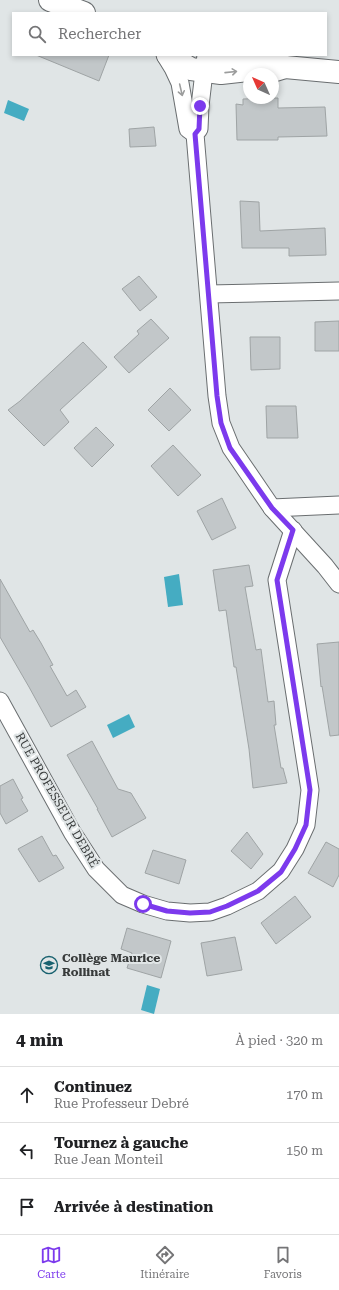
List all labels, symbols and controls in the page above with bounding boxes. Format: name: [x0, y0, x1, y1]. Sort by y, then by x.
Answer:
search box: [12, 12, 327, 56]
icon: search: [26, 23, 48, 45]
text: Rechercher: [58, 25, 141, 43]
one-way arrow: [224, 68, 237, 76]
north arrow: [243, 68, 279, 104]
one-way arrow: [178, 83, 186, 96]
route end: [191, 97, 209, 115]
street label: RUE PROFESSEUR DEBRÉ: [13, 730, 101, 870]
route start: [134, 895, 152, 913]
place label: Collège Maurice Rollinat: [62, 951, 160, 979]
school or university icon: Collège Maurice Rollinat: [39, 955, 59, 975]
text: 4 min: [16, 1030, 63, 1050]
text: À pied · 320 m: [236, 1033, 323, 1048]
text: Continuez: [54, 1078, 132, 1096]
icon: ahead: [16, 1084, 38, 1106]
text: 170 m: [286, 1087, 323, 1102]
text: Rue Professeur Debré: [54, 1096, 189, 1111]
text: Tournez à gauche: [54, 1134, 188, 1152]
icon: left: [16, 1140, 38, 1162]
text: 150 m: [286, 1143, 323, 1158]
text: Rue Jean Monteil: [54, 1152, 163, 1167]
icon: arrive: [16, 1196, 38, 1218]
text: Arrivée à destination: [54, 1198, 213, 1216]
tab: Carte: [37, 1244, 66, 1281]
tab: Itinéraire: [140, 1244, 189, 1281]
tab: Favoris: [264, 1244, 302, 1281]

